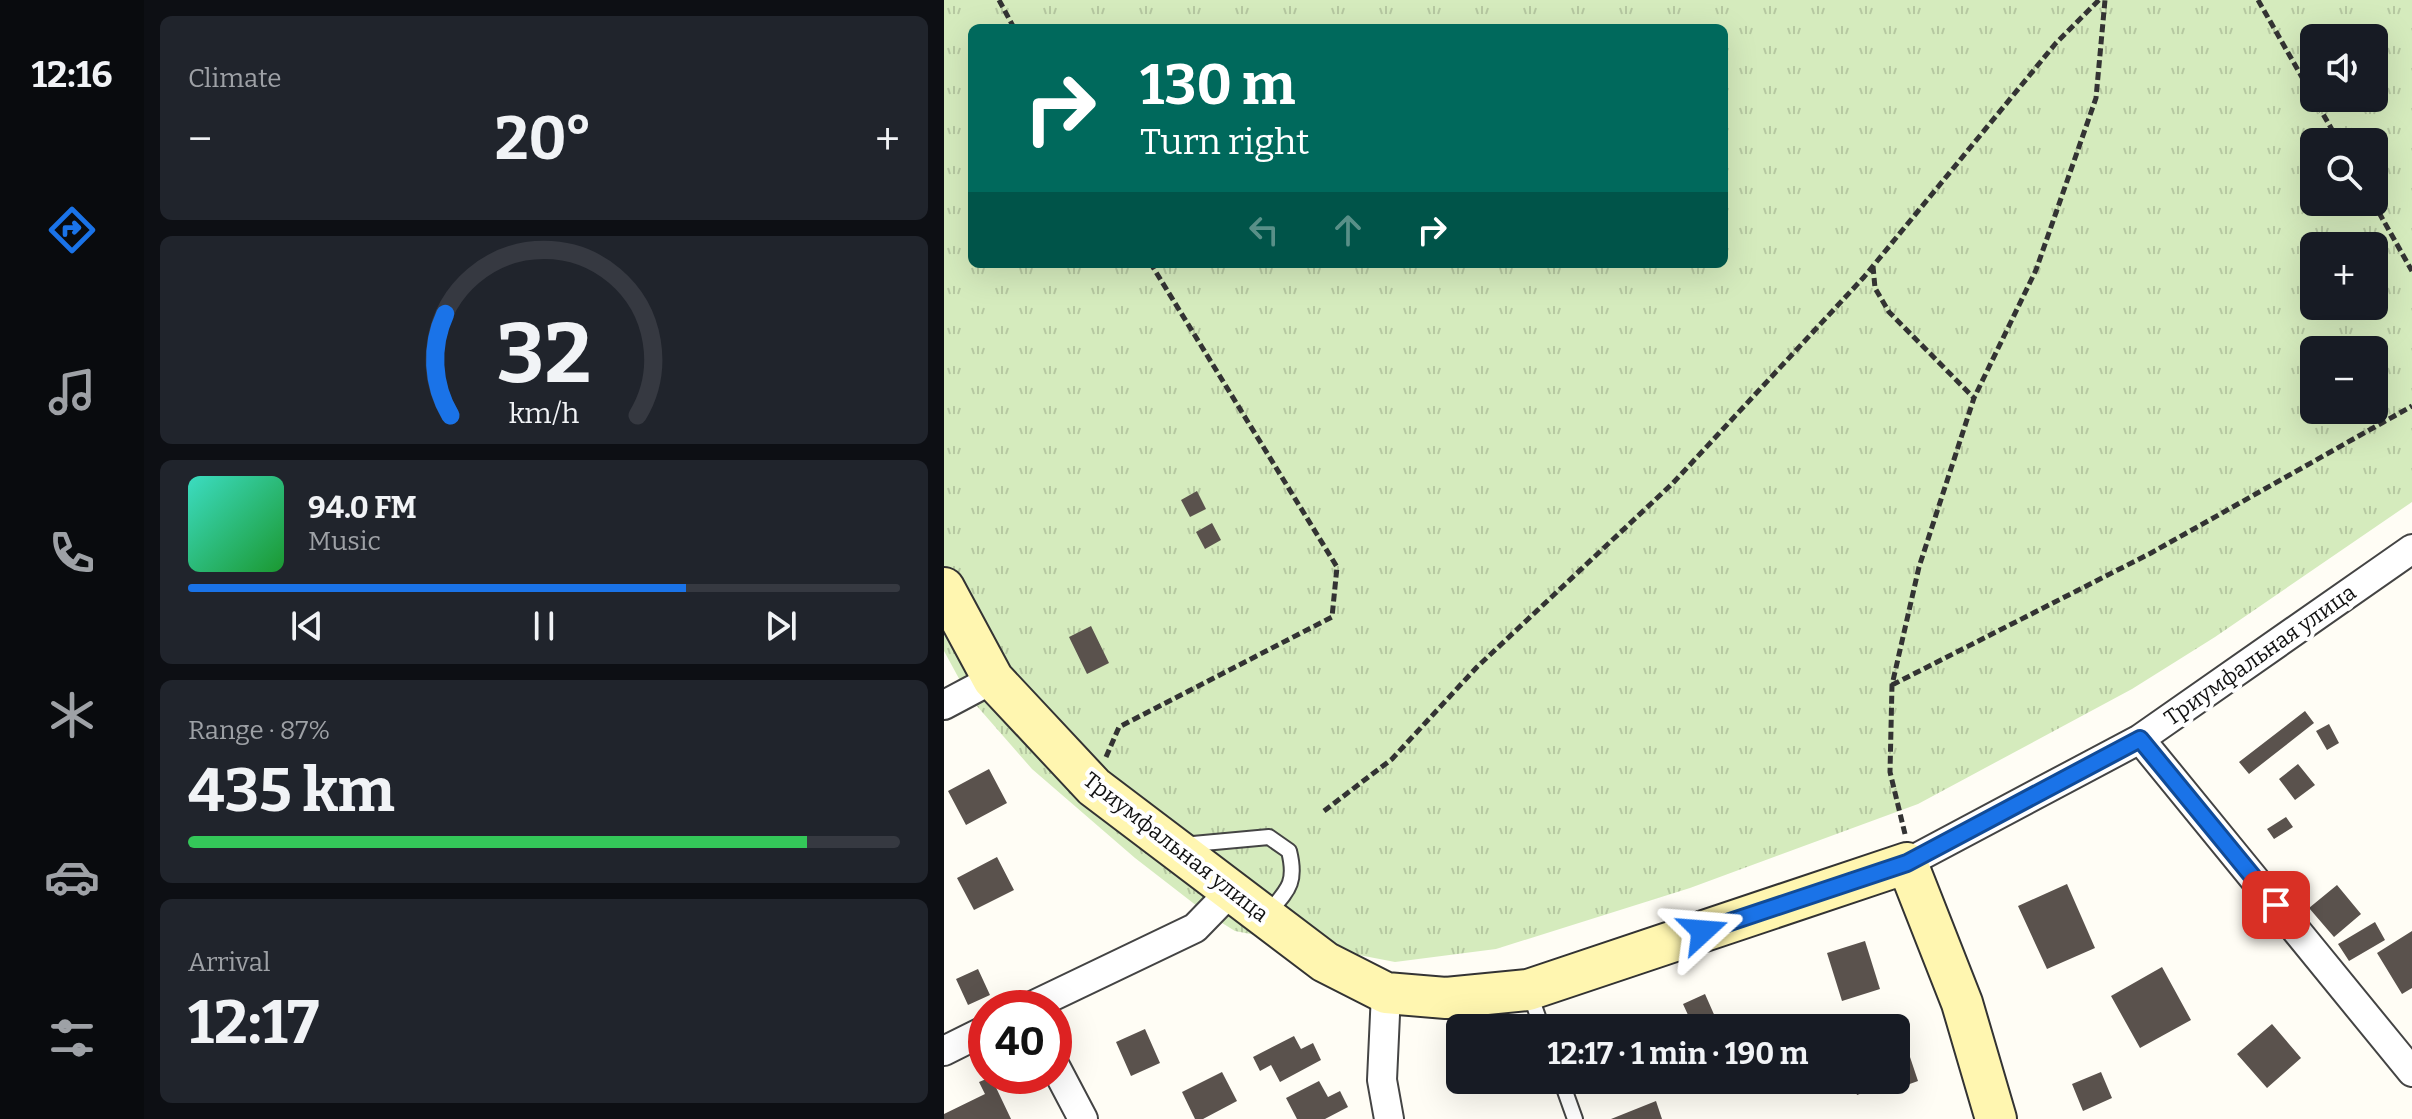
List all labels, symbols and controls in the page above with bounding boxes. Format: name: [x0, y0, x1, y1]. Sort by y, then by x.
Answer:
map controls: [2300, 24, 2388, 424]
button: sound: [2300, 24, 2388, 112]
text: 130 m: [1140, 52, 1296, 119]
text: 12:16: [31, 53, 113, 97]
icon: right: [1008, 56, 1112, 160]
text: Climate: [188, 63, 282, 94]
text: 20°: [495, 103, 592, 175]
text: −: [188, 113, 212, 166]
text: +: [875, 113, 900, 166]
text: Turn right: [1140, 120, 1309, 164]
button: search: [2300, 128, 2388, 216]
icon: directions: [44, 202, 100, 258]
icon: left: [1242, 208, 1286, 252]
icon: ahead: [1326, 208, 1370, 252]
icon: right: [1410, 208, 1454, 252]
button: +: [2300, 232, 2388, 320]
text: 32: [497, 303, 591, 403]
button: −: [2300, 336, 2388, 424]
icon: music: [44, 364, 100, 420]
text: km/h: [509, 396, 580, 431]
text: 94.0 FM: [308, 490, 417, 526]
icon: phone: [44, 525, 100, 581]
text: Music: [308, 526, 381, 557]
street label: Триумфальная улица: [2159, 579, 2361, 731]
icon: previous: [285, 604, 329, 648]
icon: pause: [522, 604, 566, 648]
icon: next: [759, 604, 803, 648]
icon: climate: [44, 687, 100, 743]
text: Range · 87%: [188, 715, 330, 746]
text: 435 km: [188, 755, 395, 827]
street label: Триумфальная улица: [1078, 766, 1274, 928]
icon: car: [44, 849, 100, 905]
pin: [2242, 871, 2310, 939]
icon: arrive: [2254, 883, 2298, 927]
position arrow: [1661, 889, 1745, 973]
text: Arrival: [188, 947, 270, 978]
text: 12:17: [188, 987, 319, 1059]
speed limit sign: 40: [968, 990, 1072, 1094]
icon: filters: [44, 1010, 100, 1066]
text: 12:17 · 1 min · 190 m: [1548, 1036, 1808, 1072]

